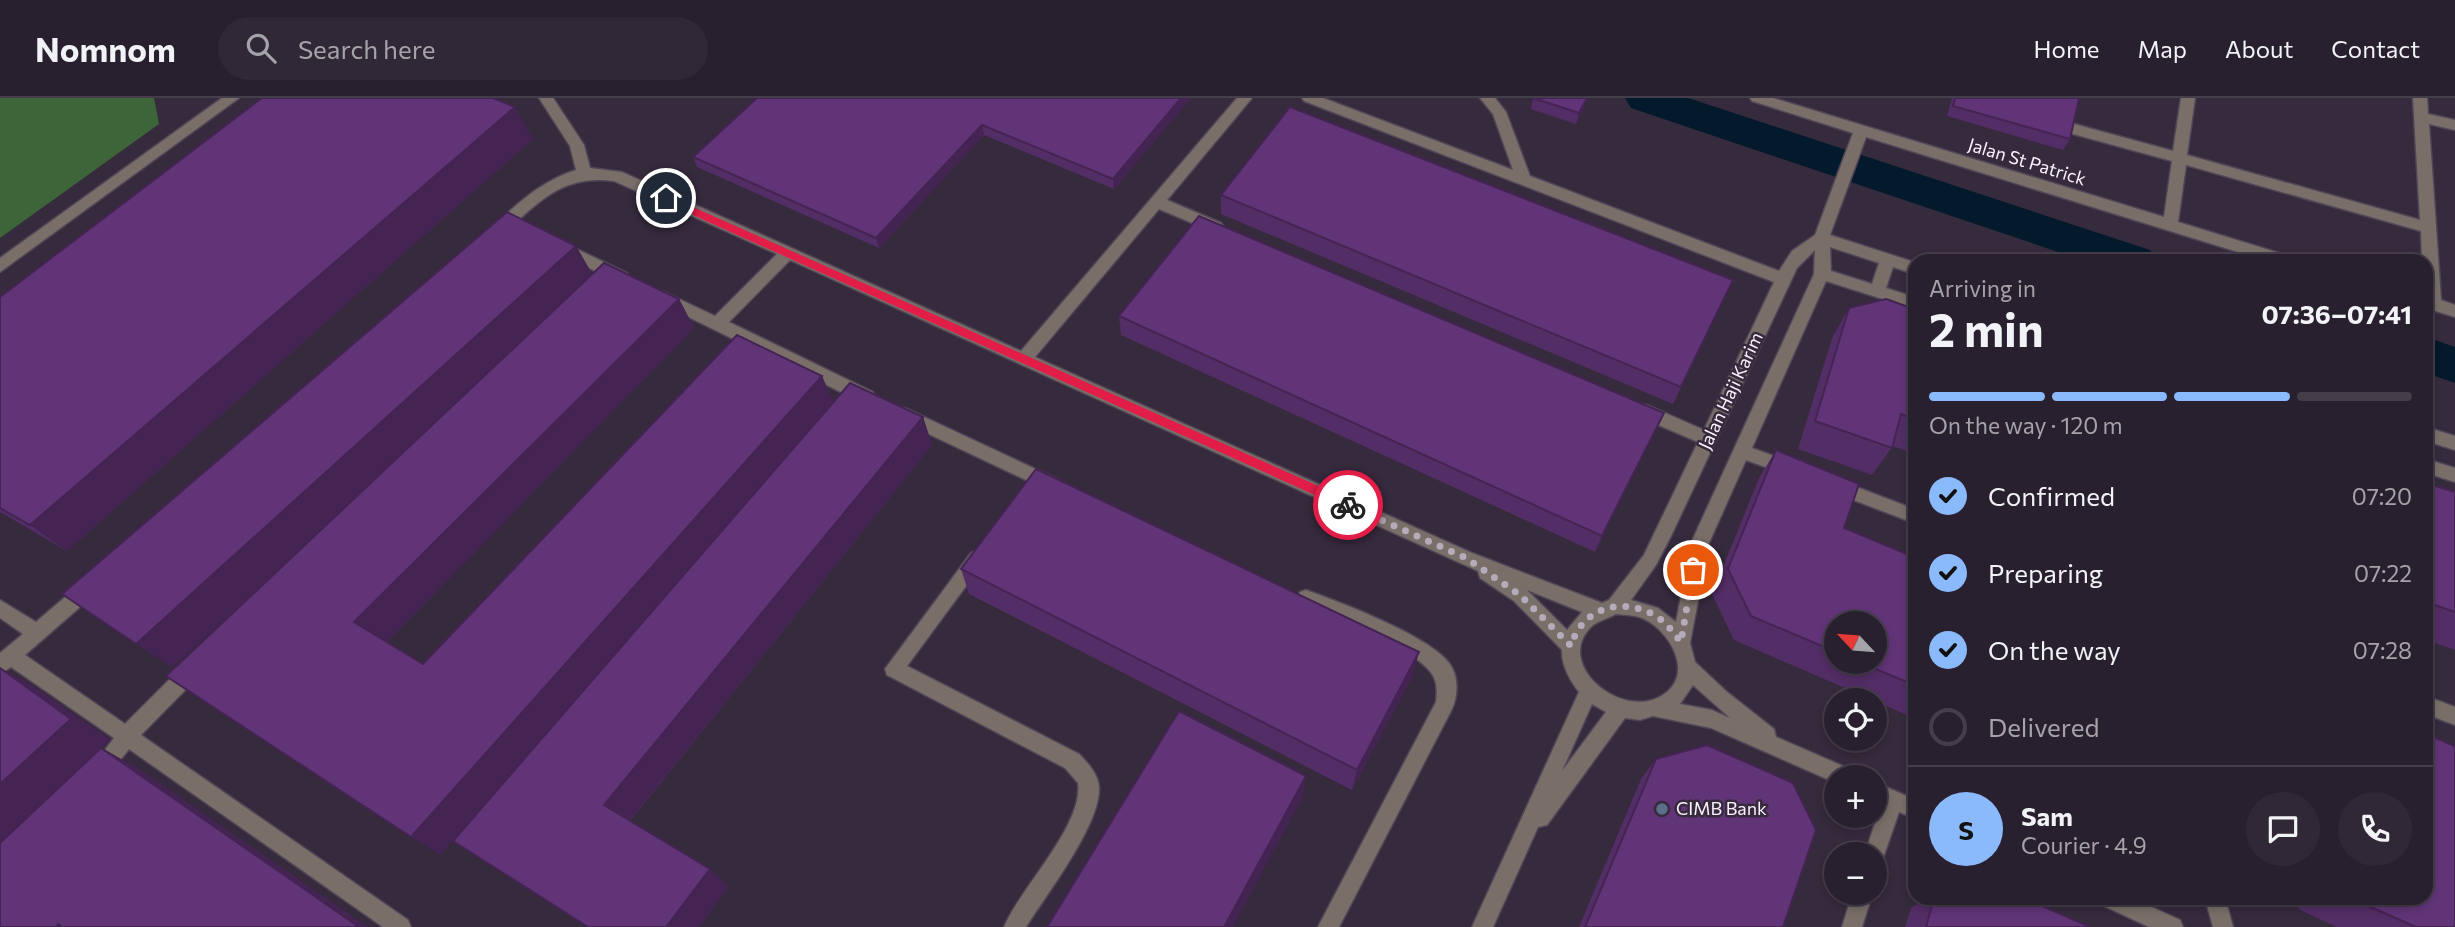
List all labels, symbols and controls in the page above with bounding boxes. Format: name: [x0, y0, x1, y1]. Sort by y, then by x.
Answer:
search box: [218, 17, 708, 80]
text: Nomnom: [35, 28, 176, 69]
icon: search: [242, 29, 280, 67]
text: Search here: [298, 33, 435, 64]
text: Home: [2034, 34, 2100, 63]
text: Map: [2138, 34, 2187, 63]
text: About: [2225, 34, 2293, 63]
text: Contact: [2331, 34, 2420, 63]
street label: Jalan St Patrick: [1966, 133, 2089, 189]
pin: [636, 168, 696, 228]
icon: home: [647, 179, 685, 217]
text: Arriving in: [1929, 274, 2036, 302]
text: 07:36–07:41: [2262, 298, 2412, 329]
text: 2 min: [1929, 300, 2044, 356]
street label: Jalan Haji Karim: [1693, 328, 1767, 453]
text: On the way · 120 m: [1929, 411, 2123, 439]
courier: [1313, 470, 1383, 540]
icon: check: [1929, 477, 1967, 515]
text: Confirmed: [1988, 480, 2115, 511]
text: 07:20: [2352, 482, 2412, 510]
icon: bike: [1329, 486, 1367, 524]
pin: [1663, 540, 1723, 600]
icon: bag: [1674, 551, 1712, 589]
icon: check: [1929, 554, 1967, 592]
text: Preparing: [1988, 557, 2103, 588]
text: 07:22: [2354, 559, 2412, 587]
north arrow: [1824, 611, 1886, 674]
map controls: [1824, 611, 1887, 905]
icon: check: [1929, 631, 1967, 669]
text: On the way: [1988, 634, 2121, 665]
text: 07:28: [2353, 636, 2412, 664]
button: locate: [1824, 688, 1887, 751]
text: Delivered: [1988, 711, 2099, 742]
button: +: [1824, 765, 1887, 828]
button: chat: [2246, 792, 2320, 866]
button: phone: [2338, 792, 2412, 866]
place label: CIMB Bank: [1676, 797, 1767, 819]
text: Sam: [2021, 800, 2073, 831]
marker: CIMB Bank: [1654, 801, 1670, 817]
text: S: [1958, 814, 1974, 845]
text: Courier · 4.9: [2021, 831, 2147, 859]
button: −: [1824, 842, 1887, 905]

